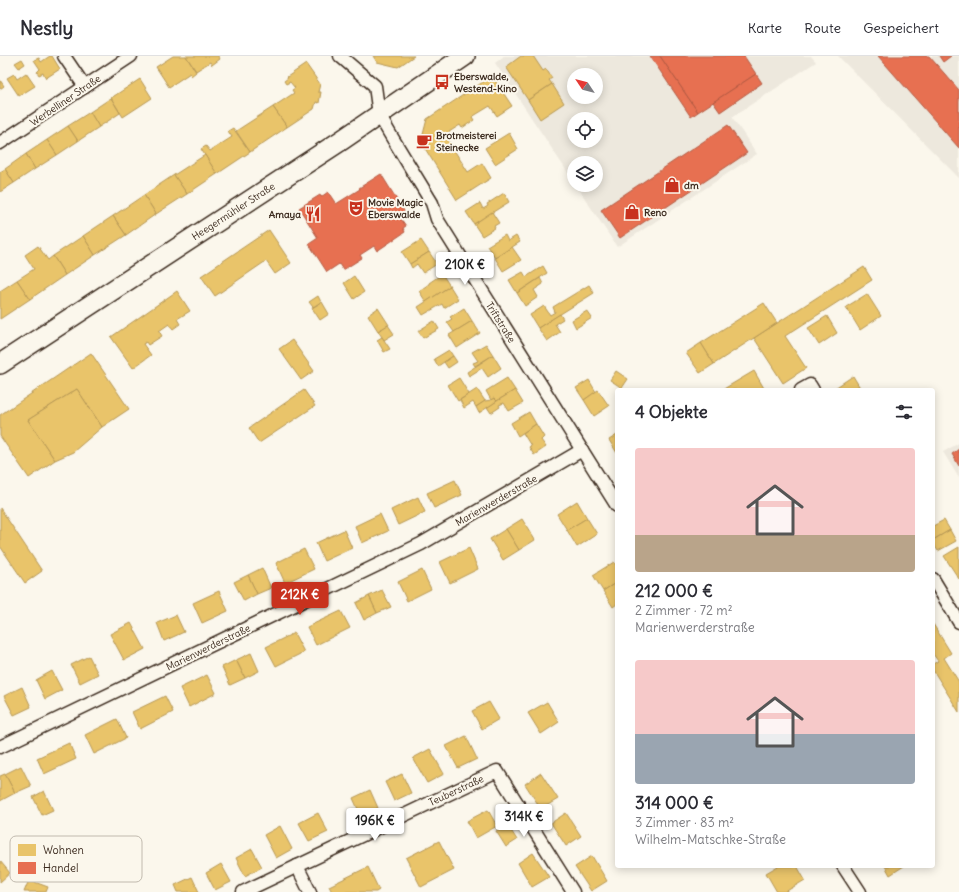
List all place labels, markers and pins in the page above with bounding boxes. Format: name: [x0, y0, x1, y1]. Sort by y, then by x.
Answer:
place label: Eberswalde, Westend-Kino: [454, 70, 517, 95]
bus stop icon: Eberswalde, Westend-Kino: [433, 73, 451, 91]
place label: Brotmeisterei Steinecke: [436, 129, 496, 154]
cafe icon: Brotmeisterei Steinecke: [415, 132, 433, 150]
shop icon: dm: [663, 176, 681, 194]
place label: dm: [684, 179, 699, 192]
place label: Movie Magic Eberswalde: [368, 196, 423, 221]
theatre icon: Movie Magic Eberswalde: [347, 199, 365, 217]
shop icon: Reno: [623, 203, 641, 221]
restaurant icon: Amaya: [304, 205, 322, 223]
place label: Reno: [644, 206, 667, 219]
place label: Amaya: [269, 208, 301, 221]
pin: 210K €: [432, 252, 498, 286]
pin: 212K €: [267, 582, 333, 616]
pin: 314K €: [491, 804, 557, 838]
pin: 196K €: [342, 808, 408, 842]

